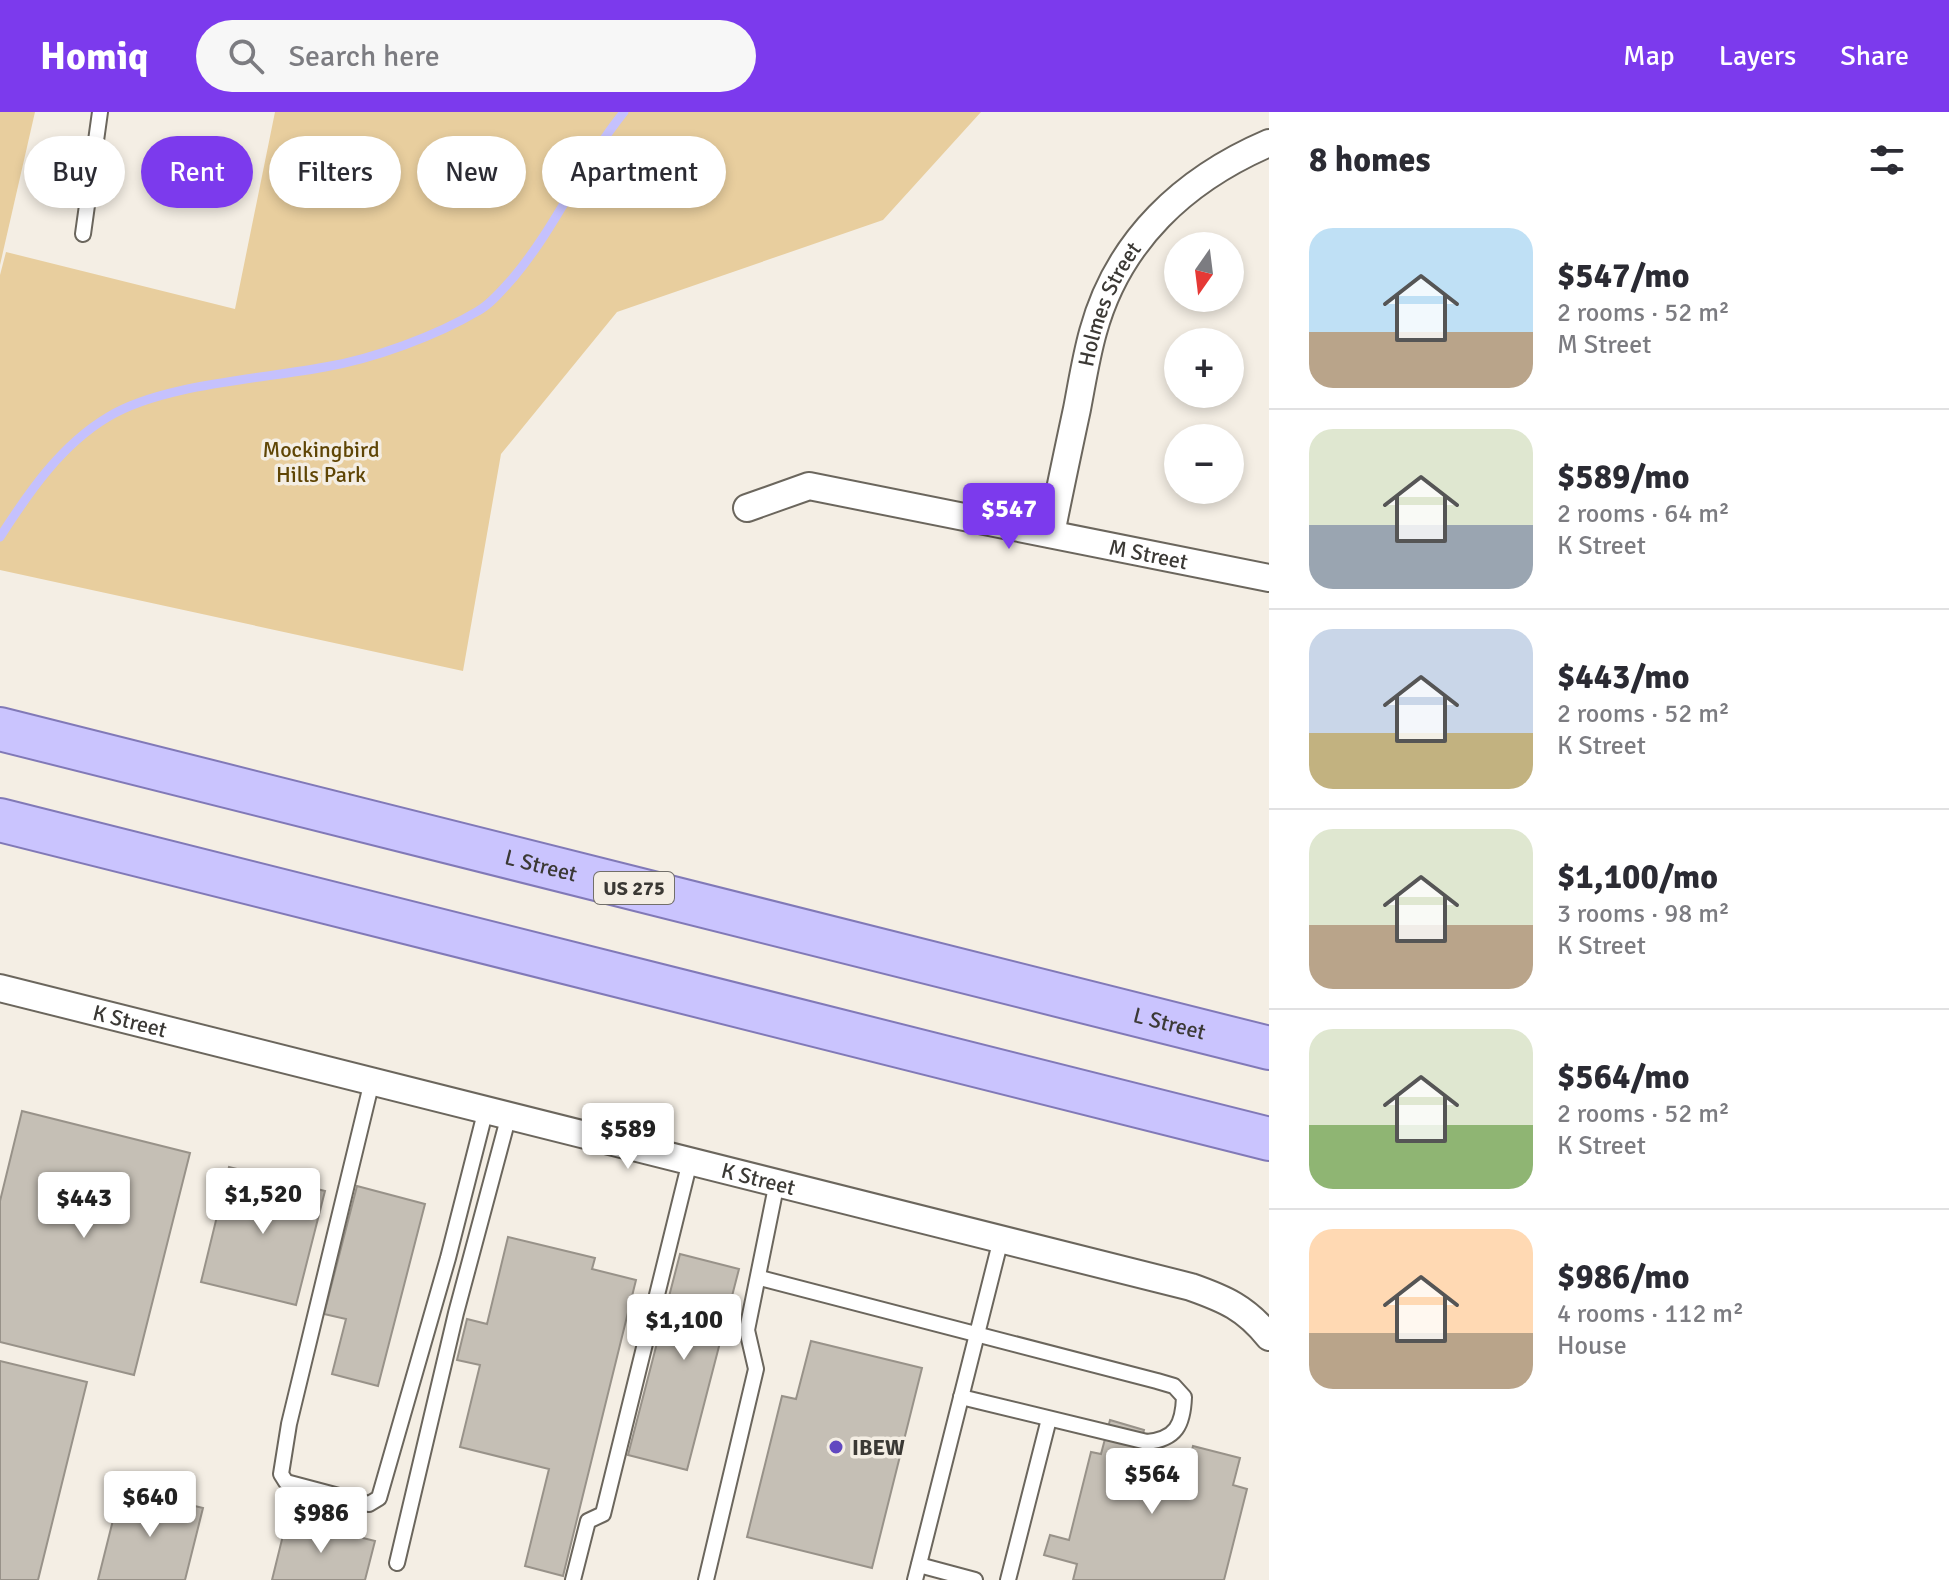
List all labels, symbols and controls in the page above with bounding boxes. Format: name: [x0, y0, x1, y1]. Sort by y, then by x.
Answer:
search box: [196, 20, 756, 92]
text: Homiq: [40, 33, 148, 80]
icon: search: [224, 34, 268, 78]
text: Search here: [288, 38, 440, 75]
text: Map: [1623, 39, 1675, 73]
text: Layers: [1719, 39, 1796, 73]
text: Share: [1840, 39, 1909, 73]
chip: Buy: [24, 136, 125, 208]
chip: Rent: [141, 136, 253, 208]
chip: Filters: [269, 136, 401, 208]
chip: New: [417, 136, 526, 208]
chip: Apartment: [542, 136, 726, 208]
icon: filters: [1865, 138, 1909, 182]
text: 8 homes: [1309, 139, 1430, 181]
north arrow: [1164, 232, 1244, 312]
map controls: [1164, 232, 1244, 504]
street label: Holmes Street: [1072, 236, 1147, 369]
text: $547/mo: [1557, 255, 1690, 297]
icon: home: [1373, 260, 1469, 356]
text: 2 rooms · 52 m²: [1557, 297, 1730, 329]
button: +: [1164, 328, 1244, 408]
text: M Street: [1557, 329, 1651, 361]
button: −: [1164, 424, 1244, 504]
park label: Mockingbird Hills Park: [262, 436, 380, 488]
text: $589/mo: [1557, 456, 1690, 498]
icon: home: [1373, 461, 1469, 557]
pin: $547: [962, 483, 1056, 551]
text: $547: [981, 493, 1037, 525]
text: 2 rooms · 64 m²: [1557, 498, 1730, 530]
text: K Street: [1557, 530, 1646, 562]
street label: M Street: [1107, 533, 1191, 576]
text: $443/mo: [1557, 656, 1690, 698]
icon: home: [1373, 661, 1469, 757]
text: 2 rooms · 52 m²: [1557, 698, 1730, 730]
text: K Street: [1557, 730, 1646, 762]
street label: L Street: [502, 843, 580, 888]
text: $1,100/mo: [1557, 856, 1718, 898]
icon: home: [1373, 861, 1469, 957]
road number: US 275: [594, 872, 674, 904]
text: 3 rooms · 98 m²: [1557, 898, 1730, 930]
text: K Street: [1557, 930, 1646, 962]
street label: K Street: [90, 999, 170, 1043]
street label: L Street: [1131, 1001, 1209, 1046]
text: $564/mo: [1557, 1056, 1690, 1098]
icon: home: [1373, 1061, 1469, 1157]
text: 2 rooms · 52 m²: [1557, 1098, 1730, 1130]
pin: $589: [581, 1103, 675, 1171]
text: $589: [600, 1113, 656, 1145]
text: K Street: [1557, 1130, 1646, 1162]
street label: K Street: [719, 1157, 798, 1201]
pin: $1,520: [198, 1168, 328, 1236]
pin: $443: [37, 1172, 131, 1240]
text: $1,520: [224, 1178, 302, 1210]
text: $443: [56, 1182, 112, 1214]
text: $986/mo: [1557, 1256, 1690, 1298]
icon: home: [1373, 1261, 1469, 1357]
pin: $1,100: [619, 1294, 749, 1362]
text: 4 rooms · 112 m²: [1557, 1298, 1744, 1330]
text: $1,100: [645, 1304, 723, 1336]
text: House: [1557, 1330, 1627, 1362]
place label: IBEW: [852, 1434, 905, 1461]
marker: IBEW: [827, 1438, 845, 1456]
pin: $564: [1105, 1448, 1199, 1516]
text: $564: [1124, 1458, 1180, 1490]
pin: $640: [103, 1471, 197, 1539]
text: $640: [122, 1481, 178, 1513]
pin: $986: [274, 1487, 368, 1555]
text: $986: [293, 1497, 349, 1529]

